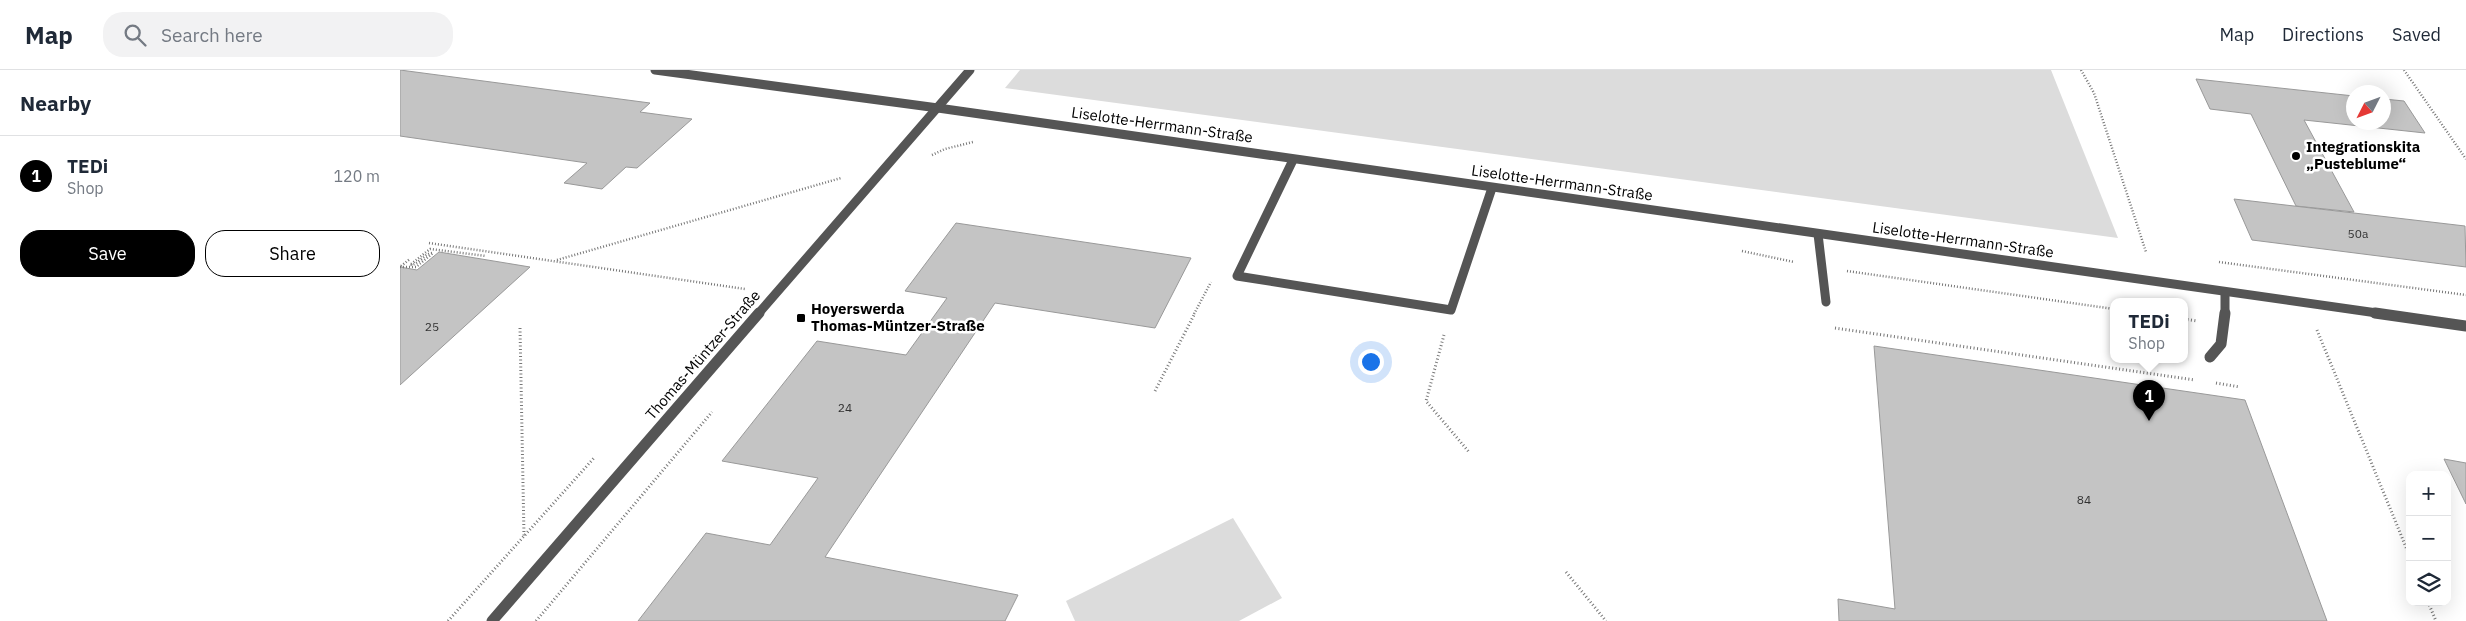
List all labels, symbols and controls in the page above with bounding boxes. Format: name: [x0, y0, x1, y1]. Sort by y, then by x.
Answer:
search box: [103, 12, 453, 57]
text: Map: [25, 19, 73, 51]
icon: search: [121, 21, 149, 49]
text: Search here: [161, 23, 263, 47]
text: Map: [2219, 23, 2254, 46]
text: Directions: [2282, 23, 2364, 46]
text: Saved: [2392, 23, 2441, 46]
north arrow: [2346, 85, 2391, 130]
text: Nearby: [20, 89, 91, 117]
street label: Liselotte-Herrmann-Straße: [1070, 102, 1254, 147]
place label: Integrationskita „Pusteblume“: [2306, 137, 2421, 173]
marker: Integrationskita „Pusteblume“: [2290, 150, 2302, 162]
text: TEDi: [67, 154, 108, 178]
street label: Liselotte-Herrmann-Straße: [1470, 160, 1654, 205]
text: 1: [31, 166, 41, 186]
text: 120 m: [333, 166, 380, 186]
text: Shop: [67, 178, 104, 198]
street label: Liselotte-Herrmann-Straße: [1871, 217, 2055, 262]
house number: 50a: [2348, 226, 2369, 241]
button: Save: [20, 230, 195, 277]
button: Share: [205, 230, 380, 277]
street label: Thomas-Müntzer-Straße: [641, 286, 764, 423]
popup: [2110, 298, 2188, 363]
place label: Hoyerswerda Thomas-Müntzer-Straße: [811, 299, 985, 335]
text: TEDi: [2128, 309, 2170, 333]
marker: Hoyerswerda Thomas-Müntzer-Straße: [795, 312, 807, 324]
house number: 25: [425, 319, 439, 334]
text: Shop: [2128, 333, 2165, 353]
your location: [1358, 349, 1384, 375]
pin: 1: [2133, 380, 2165, 421]
house number: 24: [838, 400, 852, 415]
map controls: [2406, 471, 2451, 606]
button: +: [2406, 471, 2451, 516]
house number: 84: [2077, 492, 2091, 507]
button: −: [2406, 516, 2451, 561]
button: layers: [2406, 561, 2451, 606]

